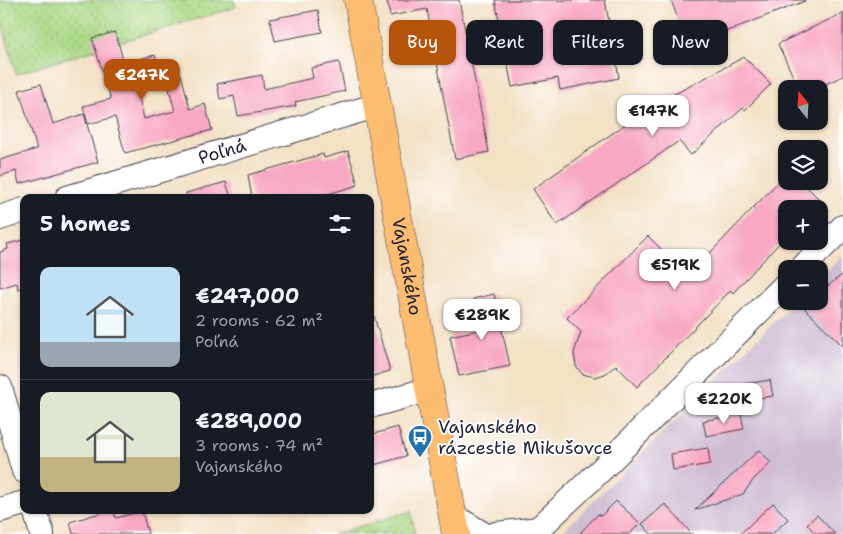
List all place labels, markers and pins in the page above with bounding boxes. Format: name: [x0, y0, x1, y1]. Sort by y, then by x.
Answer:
pin: €247K: [107, 58, 177, 101]
pin: €147K: [618, 94, 688, 137]
pin: €519K: [640, 248, 710, 291]
pin: €289K: [447, 298, 517, 341]
pin: €220K: [689, 382, 759, 425]
place label: Vajanského rázcestie Mikušovce: [438, 415, 612, 460]
bus stop icon: Vajanského rázcestie Mikušovce: [407, 424, 433, 458]

